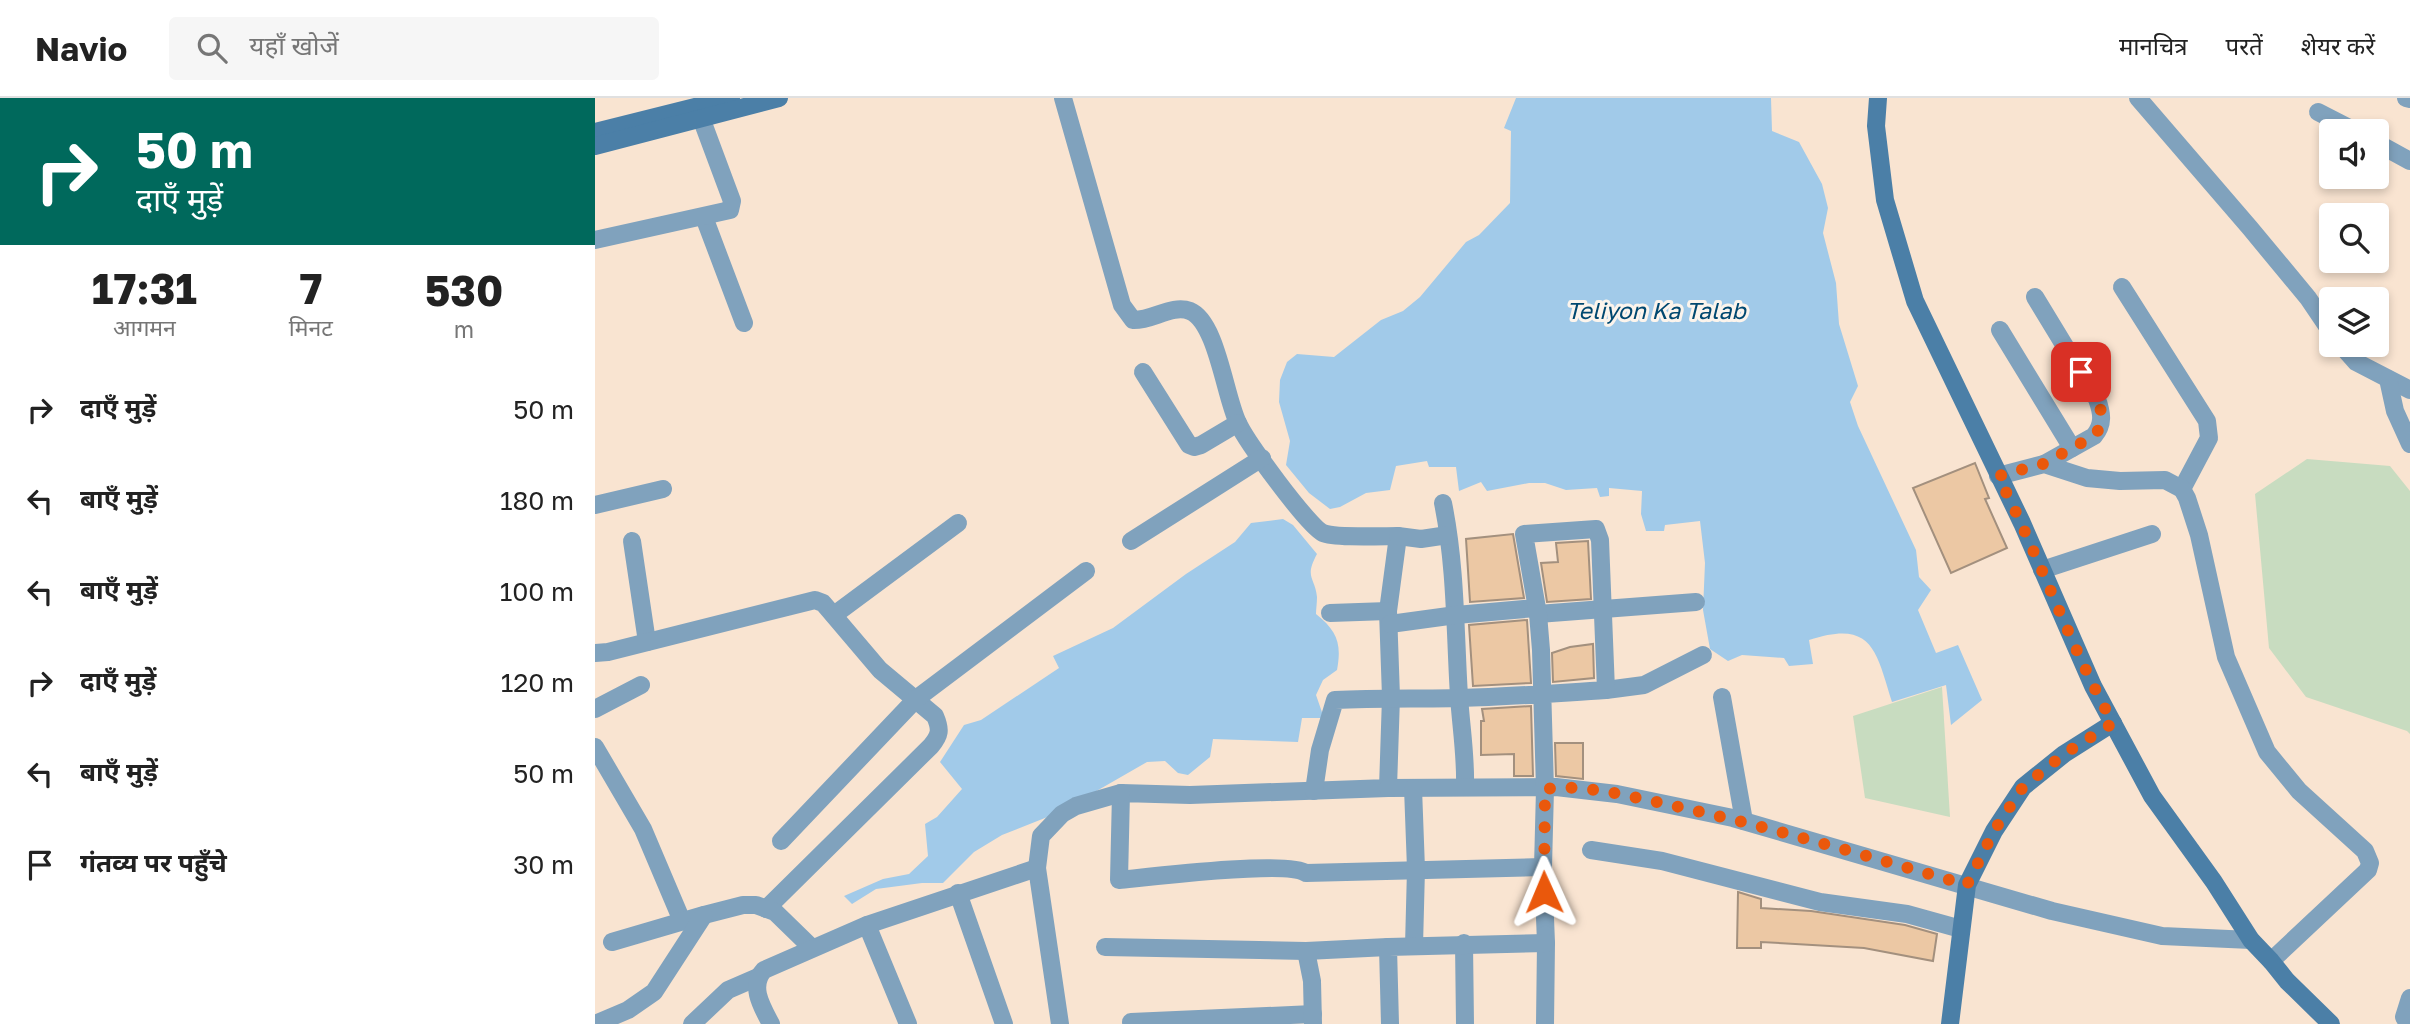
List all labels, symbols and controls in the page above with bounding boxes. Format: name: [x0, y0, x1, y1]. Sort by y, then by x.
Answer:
search box: [169, 17, 659, 80]
text: Navio: [35, 29, 127, 68]
icon: search: [193, 29, 231, 67]
text: यहाँ खोजें: [249, 30, 339, 61]
text: मानचित्र: [2119, 31, 2188, 60]
text: परतें: [2226, 31, 2263, 60]
text: शेयर करें: [2301, 31, 2375, 60]
map controls: [2319, 119, 2389, 357]
button: sound: [2319, 119, 2389, 189]
text: 50 m: [136, 120, 253, 179]
icon: right: [21, 126, 112, 217]
text: दाएँ मुड़ें: [136, 180, 223, 218]
button: search: [2319, 203, 2389, 273]
text: 17:31: [92, 263, 197, 313]
text: 7: [299, 263, 322, 313]
text: 530: [425, 265, 503, 315]
button: layers: [2319, 287, 2389, 357]
water label: Teliyon Ka Talab: [1566, 296, 1747, 324]
text: आगमन: [113, 313, 176, 341]
text: मिनट: [289, 313, 333, 341]
text: m: [454, 315, 474, 343]
pin: [2051, 342, 2111, 402]
icon: arrive: [2062, 353, 2100, 391]
icon: right: [21, 391, 59, 429]
text: दाएँ मुड़ें: [80, 392, 156, 423]
text: 50 m: [513, 394, 574, 425]
icon: left: [21, 482, 59, 520]
text: बाएँ मुड़ें: [80, 483, 158, 514]
text: 180 m: [500, 485, 574, 516]
icon: left: [21, 573, 59, 611]
text: बाएँ मुड़ें: [80, 574, 158, 605]
text: 100 m: [500, 576, 574, 607]
icon: right: [21, 664, 59, 702]
text: दाएँ मुड़ें: [80, 665, 156, 696]
text: 120 m: [501, 667, 574, 698]
icon: left: [21, 755, 59, 793]
text: बाएँ मुड़ें: [80, 756, 158, 787]
text: 50 m: [513, 758, 574, 789]
icon: arrive: [21, 846, 59, 884]
text: गंतव्य पर पहुँचे: [80, 847, 227, 878]
text: 30 m: [513, 849, 574, 880]
position arrow: [1507, 855, 1581, 929]

